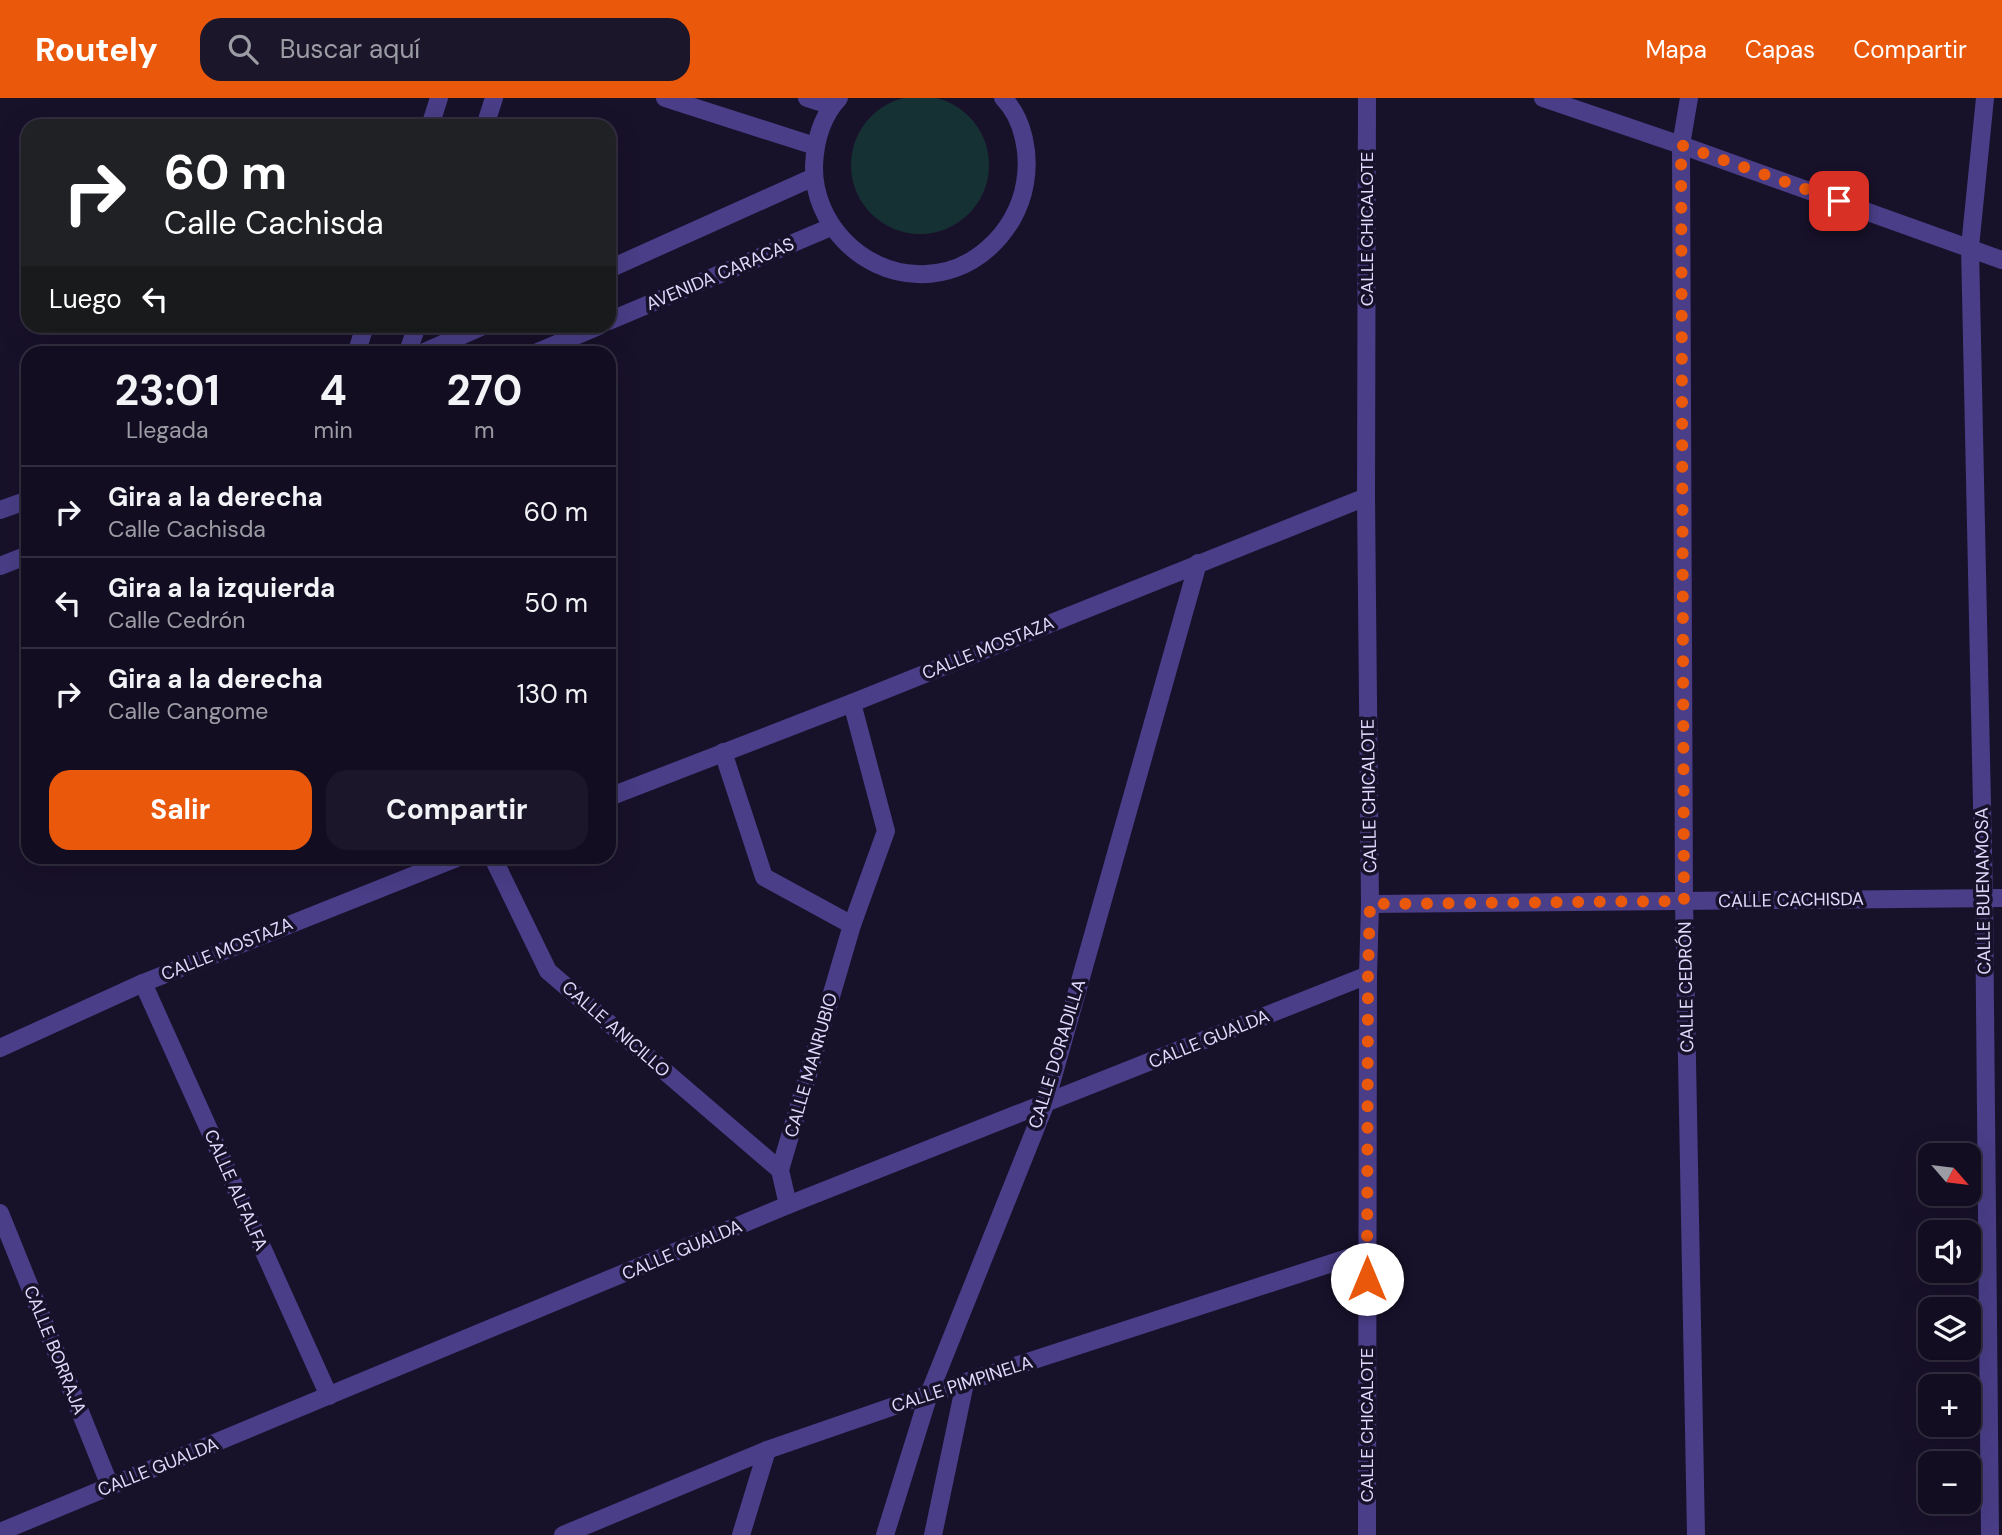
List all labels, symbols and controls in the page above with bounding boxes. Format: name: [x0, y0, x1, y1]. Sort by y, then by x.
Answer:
search box: [200, 18, 690, 81]
text: Routely: [35, 28, 158, 71]
icon: search: [224, 30, 262, 68]
text: Buscar aquí: [280, 32, 420, 66]
text: Mapa: [1645, 34, 1707, 65]
text: Capas: [1745, 34, 1815, 65]
text: Compartir: [1853, 34, 1967, 65]
text: 60 m: [164, 140, 287, 204]
icon: right: [49, 147, 140, 238]
street label: CALLE CHICALOTE: [1355, 152, 1379, 306]
pin: [1809, 171, 1869, 231]
icon: arrive: [1820, 182, 1858, 220]
text: Calle Cachisda: [164, 202, 384, 244]
street label: AVENIDA CARACAS: [642, 232, 798, 316]
icon: left: [136, 280, 174, 318]
text: Luego: [49, 282, 122, 316]
text: 23:01: [115, 363, 220, 418]
text: 4: [319, 363, 347, 418]
text: 270: [446, 363, 522, 418]
text: Llegada: [126, 415, 209, 445]
text: min: [314, 415, 353, 445]
text: m: [474, 415, 495, 445]
text: Gira a la derecha: [108, 480, 323, 514]
icon: right: [49, 493, 87, 531]
text: 60 m: [524, 495, 588, 529]
text: Calle Cachisda: [108, 514, 266, 544]
text: Gira a la izquierda: [108, 571, 335, 605]
icon: left: [49, 584, 87, 622]
text: 50 m: [524, 586, 588, 620]
text: Calle Cedrón: [108, 605, 245, 635]
street label: CALLE MOSTAZA: [919, 611, 1057, 685]
text: Gira a la derecha: [108, 662, 323, 696]
icon: right: [49, 675, 87, 713]
text: 130 m: [517, 677, 588, 711]
text: Calle Cangome: [108, 696, 268, 726]
street label: CALLE CHICALOTE: [1356, 719, 1382, 873]
button: Salir: [49, 770, 312, 850]
button: Compartir: [326, 770, 588, 850]
street label: CALLE BUENAMOSA: [1970, 807, 1996, 975]
street label: CALLE CACHISDA: [1718, 887, 1864, 913]
street label: CALLE MOSTAZA: [158, 912, 296, 986]
street label: CALLE CEDRÓN: [1673, 921, 1699, 1053]
street label: CALLE ANICILLO: [557, 975, 675, 1083]
street label: CALLE DORADILLA: [1023, 976, 1091, 1132]
street label: CALLE MANRUBIO: [779, 990, 843, 1140]
street label: CALLE GUALDA: [1145, 1004, 1273, 1074]
street label: CALLE ALFALFA: [199, 1126, 273, 1254]
north arrow: [1918, 1143, 1981, 1206]
map controls: [1918, 1143, 1981, 1514]
street label: CALLE GUALDA: [618, 1214, 746, 1286]
button: sound: [1918, 1220, 1981, 1283]
position arrow: [1330, 1242, 1404, 1316]
street label: CALLE BORRAJA: [18, 1282, 92, 1418]
button: layers: [1918, 1297, 1981, 1360]
street label: CALLE CHICALOTE: [1355, 1348, 1379, 1502]
street label: CALLE PIMPINELA: [888, 1350, 1036, 1418]
button: +: [1918, 1374, 1981, 1437]
street label: CALLE GUALDA: [94, 1432, 222, 1502]
button: −: [1918, 1451, 1981, 1514]

